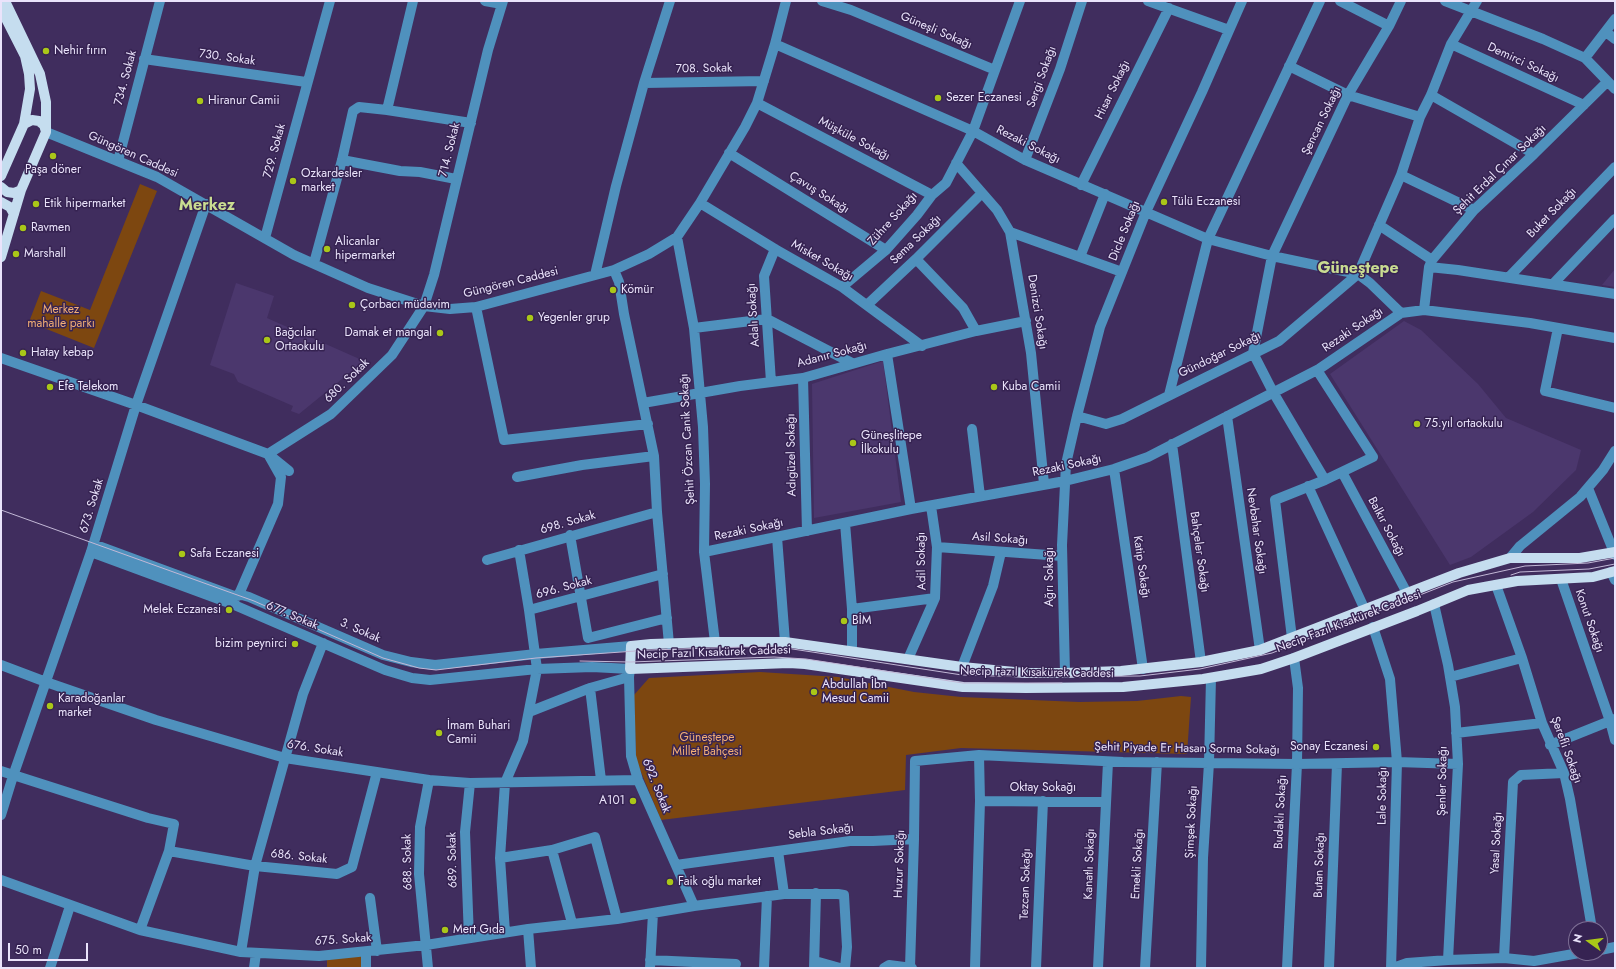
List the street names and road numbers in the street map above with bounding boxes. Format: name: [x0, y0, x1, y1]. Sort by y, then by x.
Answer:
street label: Güneşli Sokağı: [898, 9, 974, 53]
street label: Demirci Sokağı: [1485, 40, 1561, 86]
street label: Sergi Sokağı: [1024, 44, 1060, 110]
street label: 730. Sokak: [198, 47, 256, 69]
street label: 734. Sokak: [112, 49, 140, 107]
street label: Hisar Sokağı: [1092, 58, 1134, 122]
street label: 708. Sokak: [676, 61, 732, 77]
street label: Şencan Sokağı: [1299, 84, 1345, 158]
street label: Müşküle Sokağı: [816, 114, 892, 164]
street label: 714. Sokak: [436, 121, 464, 179]
street label: 729. Sokak: [261, 122, 289, 180]
street label: Şehit Erdal Çınar Sokağı: [1451, 122, 1549, 218]
street label: Rezaki Sokağı: [993, 123, 1063, 167]
street label: Güngören Caddesi: [86, 129, 180, 181]
street label: Çavuş Sokağı: [786, 169, 852, 217]
street label: Buket Sokağı: [1524, 185, 1580, 241]
street label: Zühre Sokağı: [865, 189, 921, 249]
street label: Dicle Sokağı: [1106, 199, 1144, 263]
street label: Sema Sokağı: [887, 212, 945, 268]
street label: Misket Sokağı: [788, 237, 856, 285]
street label: Güngören Caddesi: [462, 264, 560, 302]
street label: Denizci Sokağı: [1024, 273, 1050, 351]
street label: Adalı Sokağı: [745, 282, 763, 348]
street label: Rezaki Sokağı: [1320, 304, 1386, 356]
street label: Gündoğar Sokağı: [1177, 329, 1263, 381]
street label: Adanır Sokağı: [795, 339, 869, 371]
street label: 680. Sokak: [321, 356, 373, 406]
street label: Şehit Özcan Canik Sokağı: [677, 373, 699, 505]
street label: Adıgüzel Sokağı: [784, 413, 800, 497]
street label: Rezaki Sokağı: [1031, 452, 1103, 480]
street label: 673. Sokak: [77, 477, 107, 535]
street label: Nevbahar Sokağı: [1243, 487, 1269, 575]
street label: Balkır Sokağı: [1364, 495, 1408, 559]
street label: 698. Sokak: [539, 508, 597, 538]
street label: Bahçeler Sokağı: [1186, 511, 1212, 593]
street label: Rezaki Sokağı: [713, 516, 785, 544]
street label: Asil Sokağı: [971, 530, 1029, 548]
street label: Adil Sokağı: [914, 532, 930, 590]
street label: Katip Sokağı: [1129, 535, 1153, 599]
street label: Ağrı Sokağı: [1043, 547, 1057, 607]
street label: 696. Sokak: [534, 574, 594, 602]
street label: Konut Sokağı: [1571, 587, 1607, 655]
street label: Necip Fazıl Kısakürek Caddesi: [1274, 588, 1424, 656]
street label: 677. Sokak: [264, 599, 320, 633]
street label: 3. Sokak: [337, 616, 383, 646]
street label: Necip Fazıl Kısakürek Caddesi: [637, 643, 791, 663]
street label: Necip Fazıl Kısakürek Caddesi: [960, 664, 1114, 682]
street label: Şerefli Sokağı: [1547, 715, 1585, 785]
street label: 676. Sokak: [286, 737, 344, 761]
street label: Şehit Piyade Er Hasan Sorma Sokağı: [1094, 740, 1280, 758]
street label: Şenler Sokağı: [1435, 746, 1451, 816]
street label: 692. Sokak: [639, 757, 673, 815]
street label: Lale Sokağı: [1375, 767, 1391, 825]
street label: Budaklı Sokağı: [1272, 774, 1290, 850]
street label: Oktay Sokağı: [1010, 781, 1076, 795]
street label: Şimşek Sokağı: [1183, 785, 1201, 859]
street label: Yasal Sokağı: [1488, 811, 1506, 875]
street label: Sebla Sokağı: [787, 821, 855, 843]
street label: Kanatlı Sokağı: [1082, 828, 1098, 900]
street label: Emekli Sokağı: [1129, 828, 1147, 900]
street label: Huzur Sokağı: [892, 830, 908, 898]
street label: 689. Sokak: [445, 832, 461, 888]
street label: Butan Sokağı: [1312, 832, 1328, 898]
street label: 688. Sokak: [400, 834, 416, 890]
street label: 686. Sokak: [270, 847, 328, 867]
street label: Tezcan Sokağı: [1018, 848, 1034, 920]
street label: 675. Sokak: [314, 931, 372, 949]

